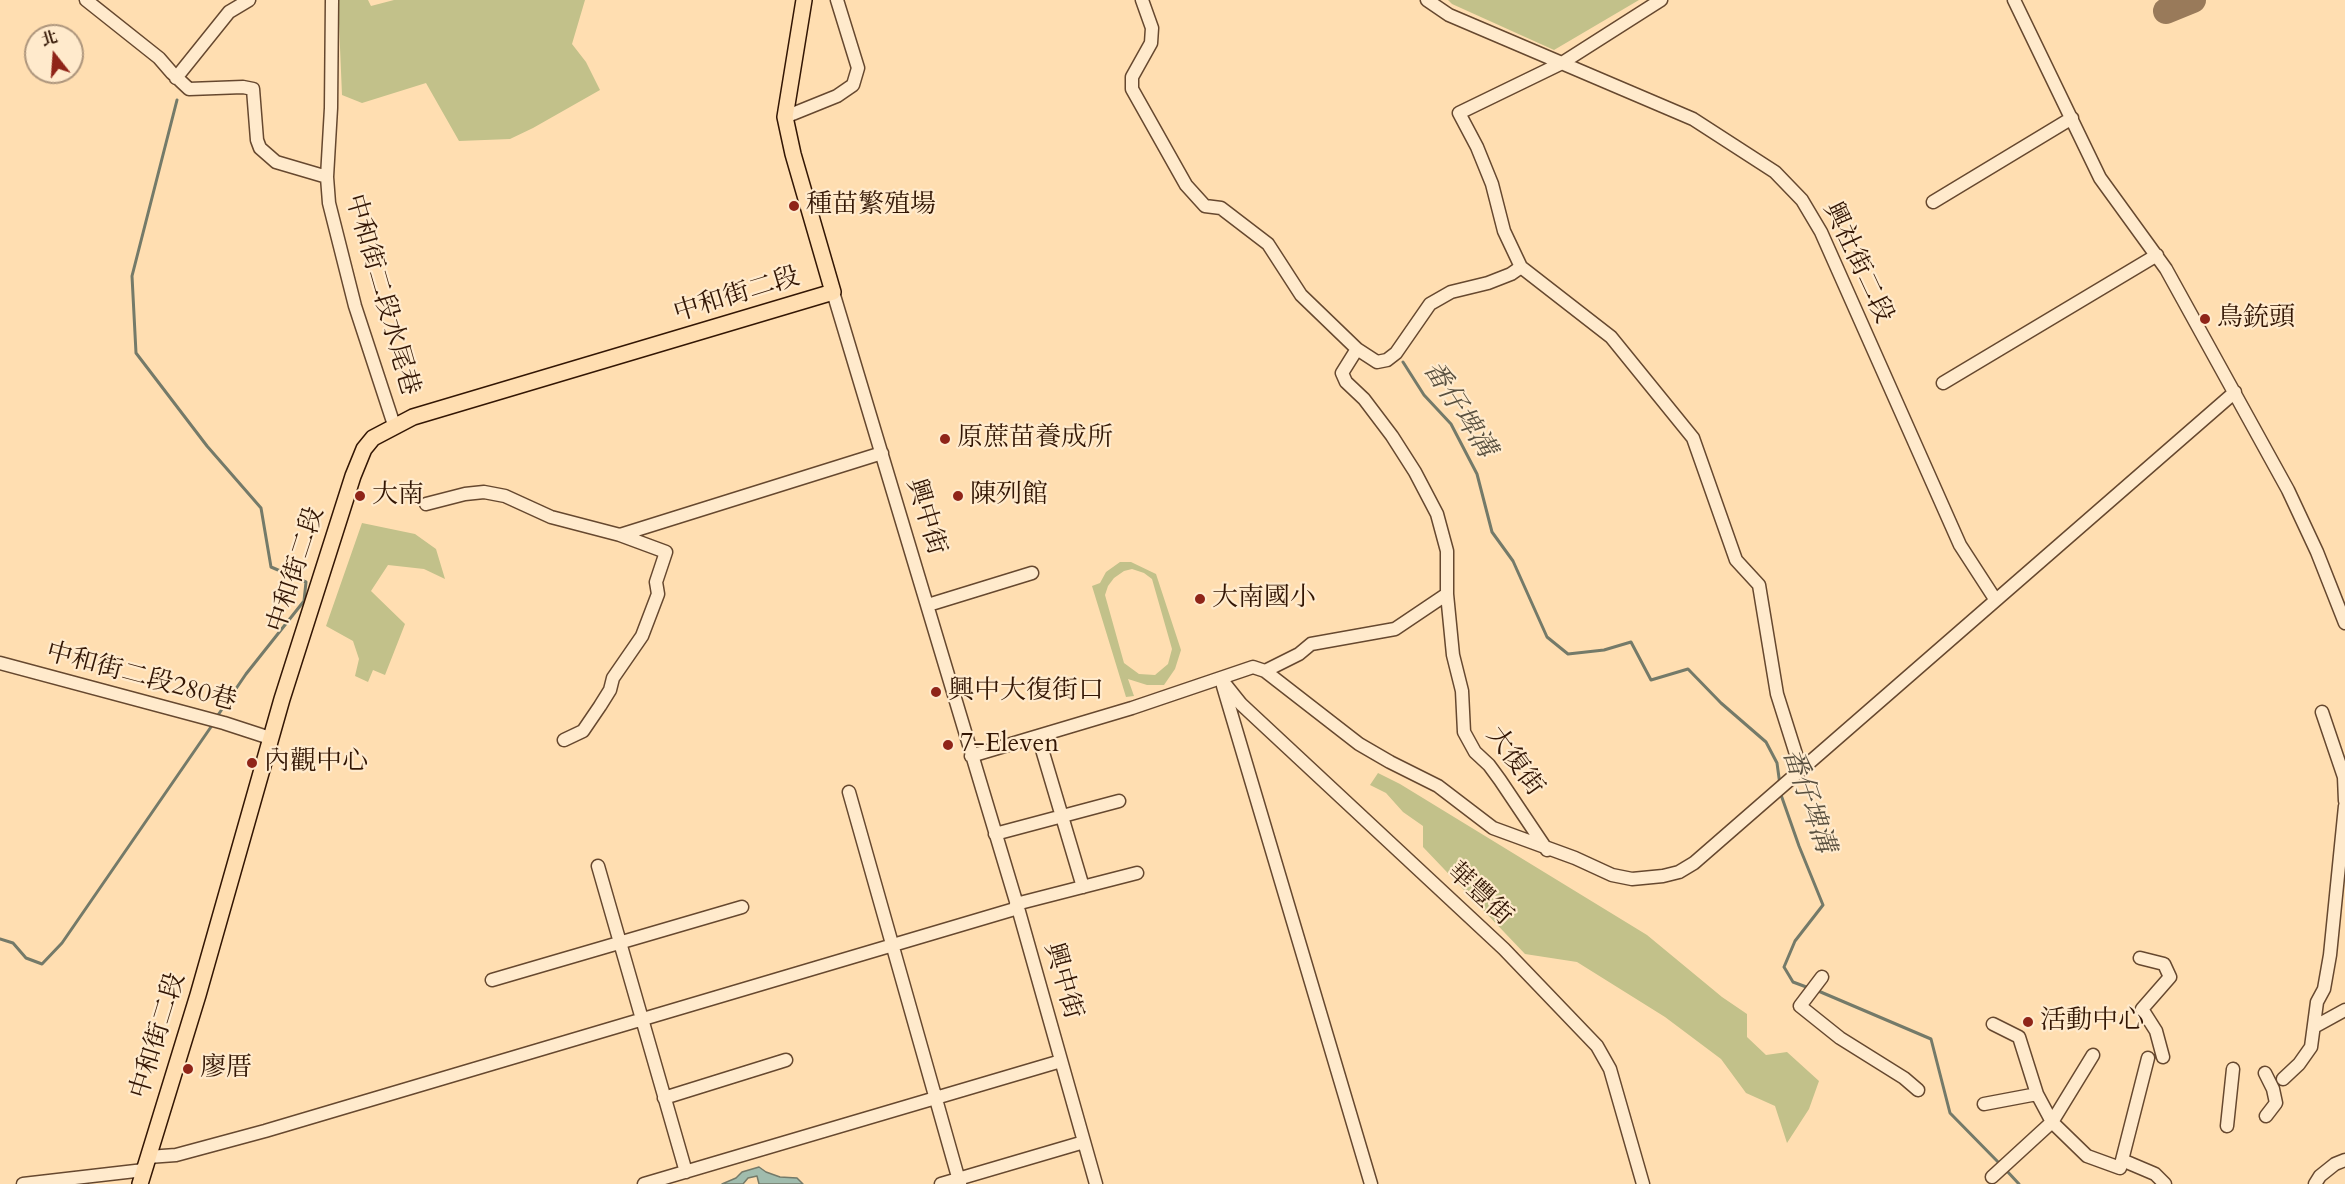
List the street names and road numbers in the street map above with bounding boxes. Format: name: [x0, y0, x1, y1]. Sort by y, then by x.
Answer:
street label: 中和街二段水尾巷: [337, 191, 425, 399]
street label: 興社街二段: [1815, 197, 1899, 329]
street label: 中和街二段: [670, 262, 804, 330]
street label: 興中街: [899, 475, 951, 559]
street label: 中和街二段: [262, 503, 332, 637]
street label: 中和街二段280巷: [42, 638, 240, 718]
street label: 大復街: [1478, 721, 1550, 803]
street label: 華豐街: [1440, 857, 1518, 933]
street label: 興中街: [1036, 939, 1088, 1023]
street label: 中和街二段: [125, 969, 193, 1103]

